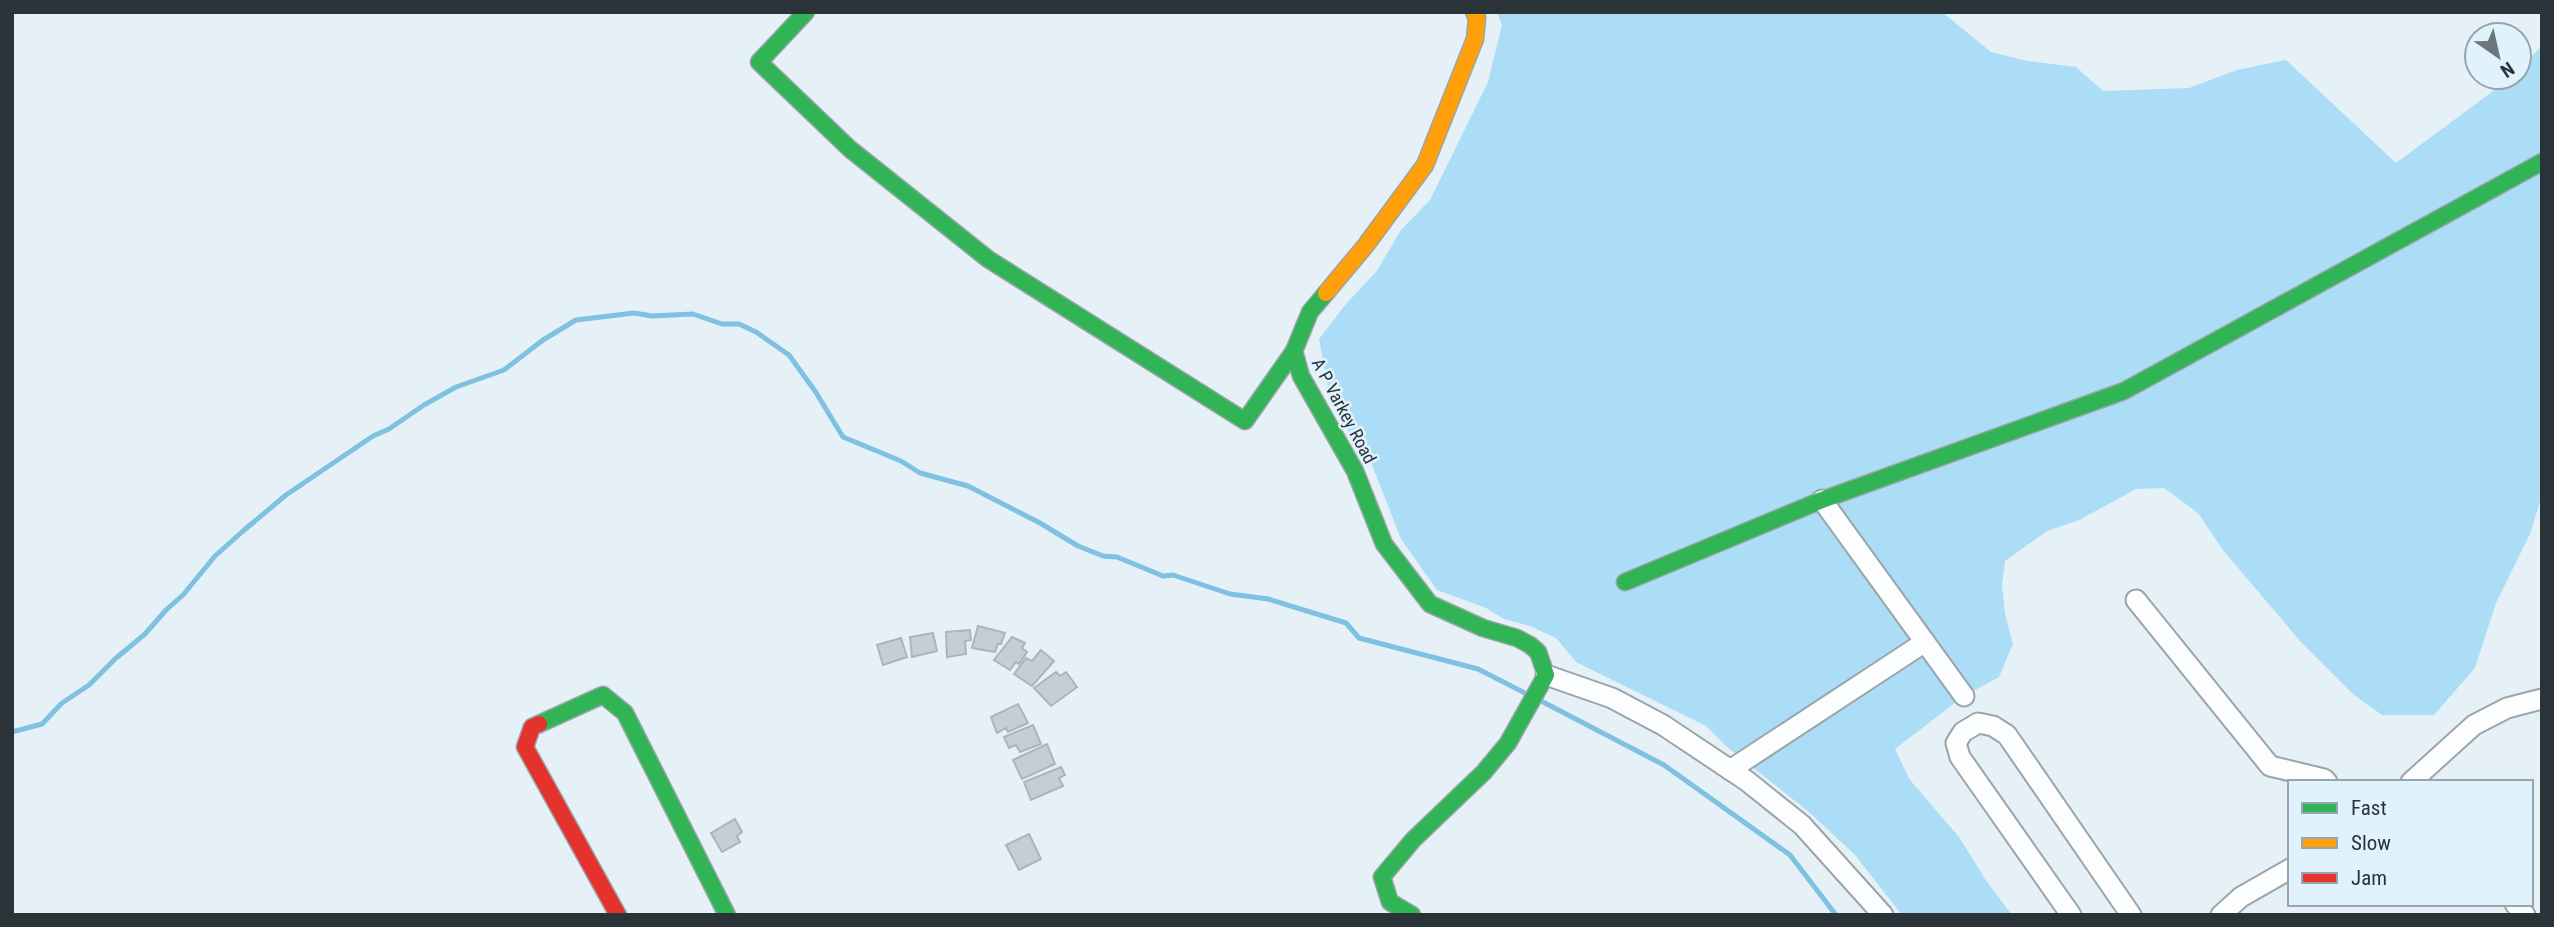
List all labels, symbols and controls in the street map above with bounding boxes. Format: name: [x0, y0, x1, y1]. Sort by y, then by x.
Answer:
north arrow: [2463, 21, 2533, 91]
text: N: [2496, 57, 2518, 82]
street label: A P Varkey Road: [1308, 354, 1381, 467]
legend: [2288, 780, 2533, 906]
text: Fast: [2351, 796, 2387, 820]
text: Slow: [2351, 831, 2391, 855]
text: Jam: [2351, 866, 2387, 890]

